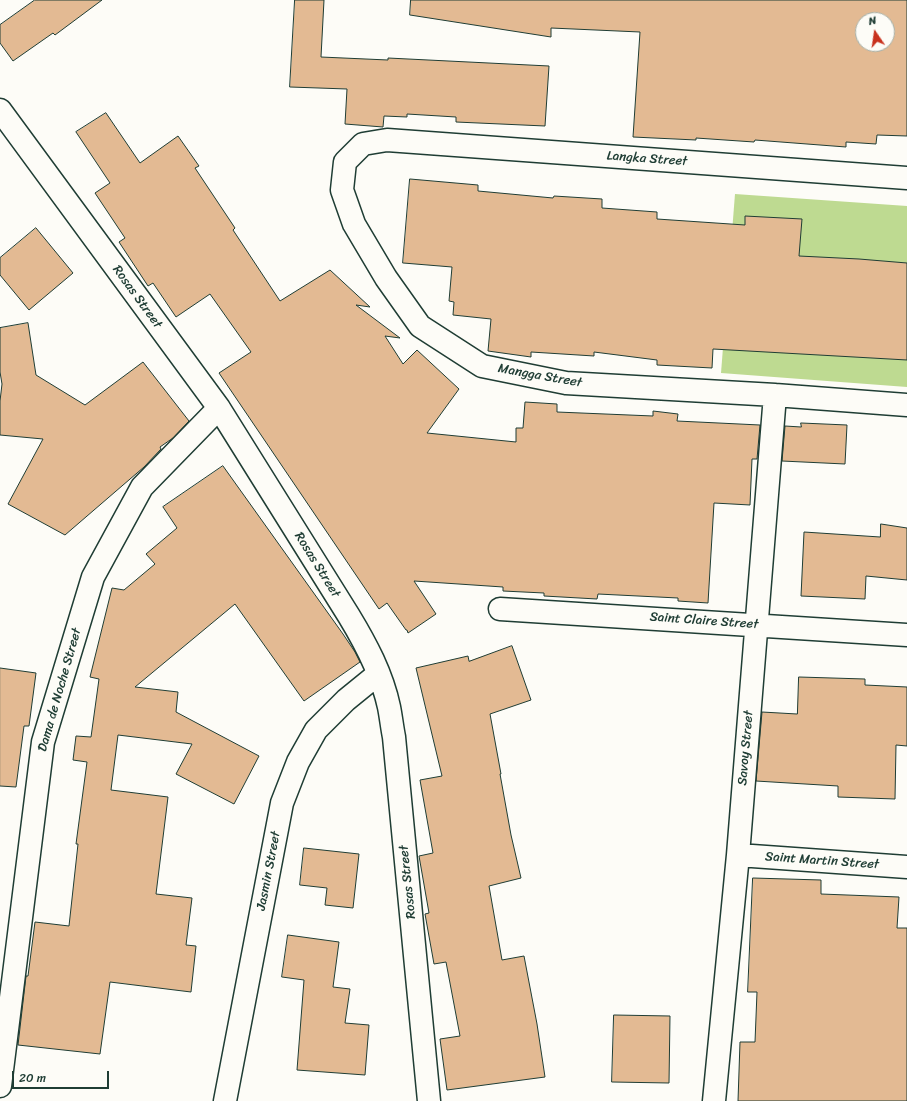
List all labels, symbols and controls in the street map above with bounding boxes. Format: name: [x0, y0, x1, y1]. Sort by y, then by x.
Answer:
text: N: [867, 11, 878, 31]
north arrow: [855, 12, 895, 52]
street label: Langka Street: [606, 148, 688, 170]
street label: Rosas Street: [109, 262, 165, 332]
street label: Mangga Street: [497, 361, 583, 391]
street label: Rosas Street: [291, 529, 343, 601]
street label: Saint Claire Street: [649, 609, 759, 633]
street label: Dama de Noche Street: [35, 626, 85, 754]
street label: Savoy Street: [735, 710, 757, 786]
street label: Jasmin Street: [254, 830, 284, 912]
street label: Rosas Street: [396, 844, 420, 920]
street label: Saint Martin Street: [764, 849, 880, 873]
scale bar: [14, 1063, 111, 1089]
text: 20 m: [19, 1067, 46, 1089]

